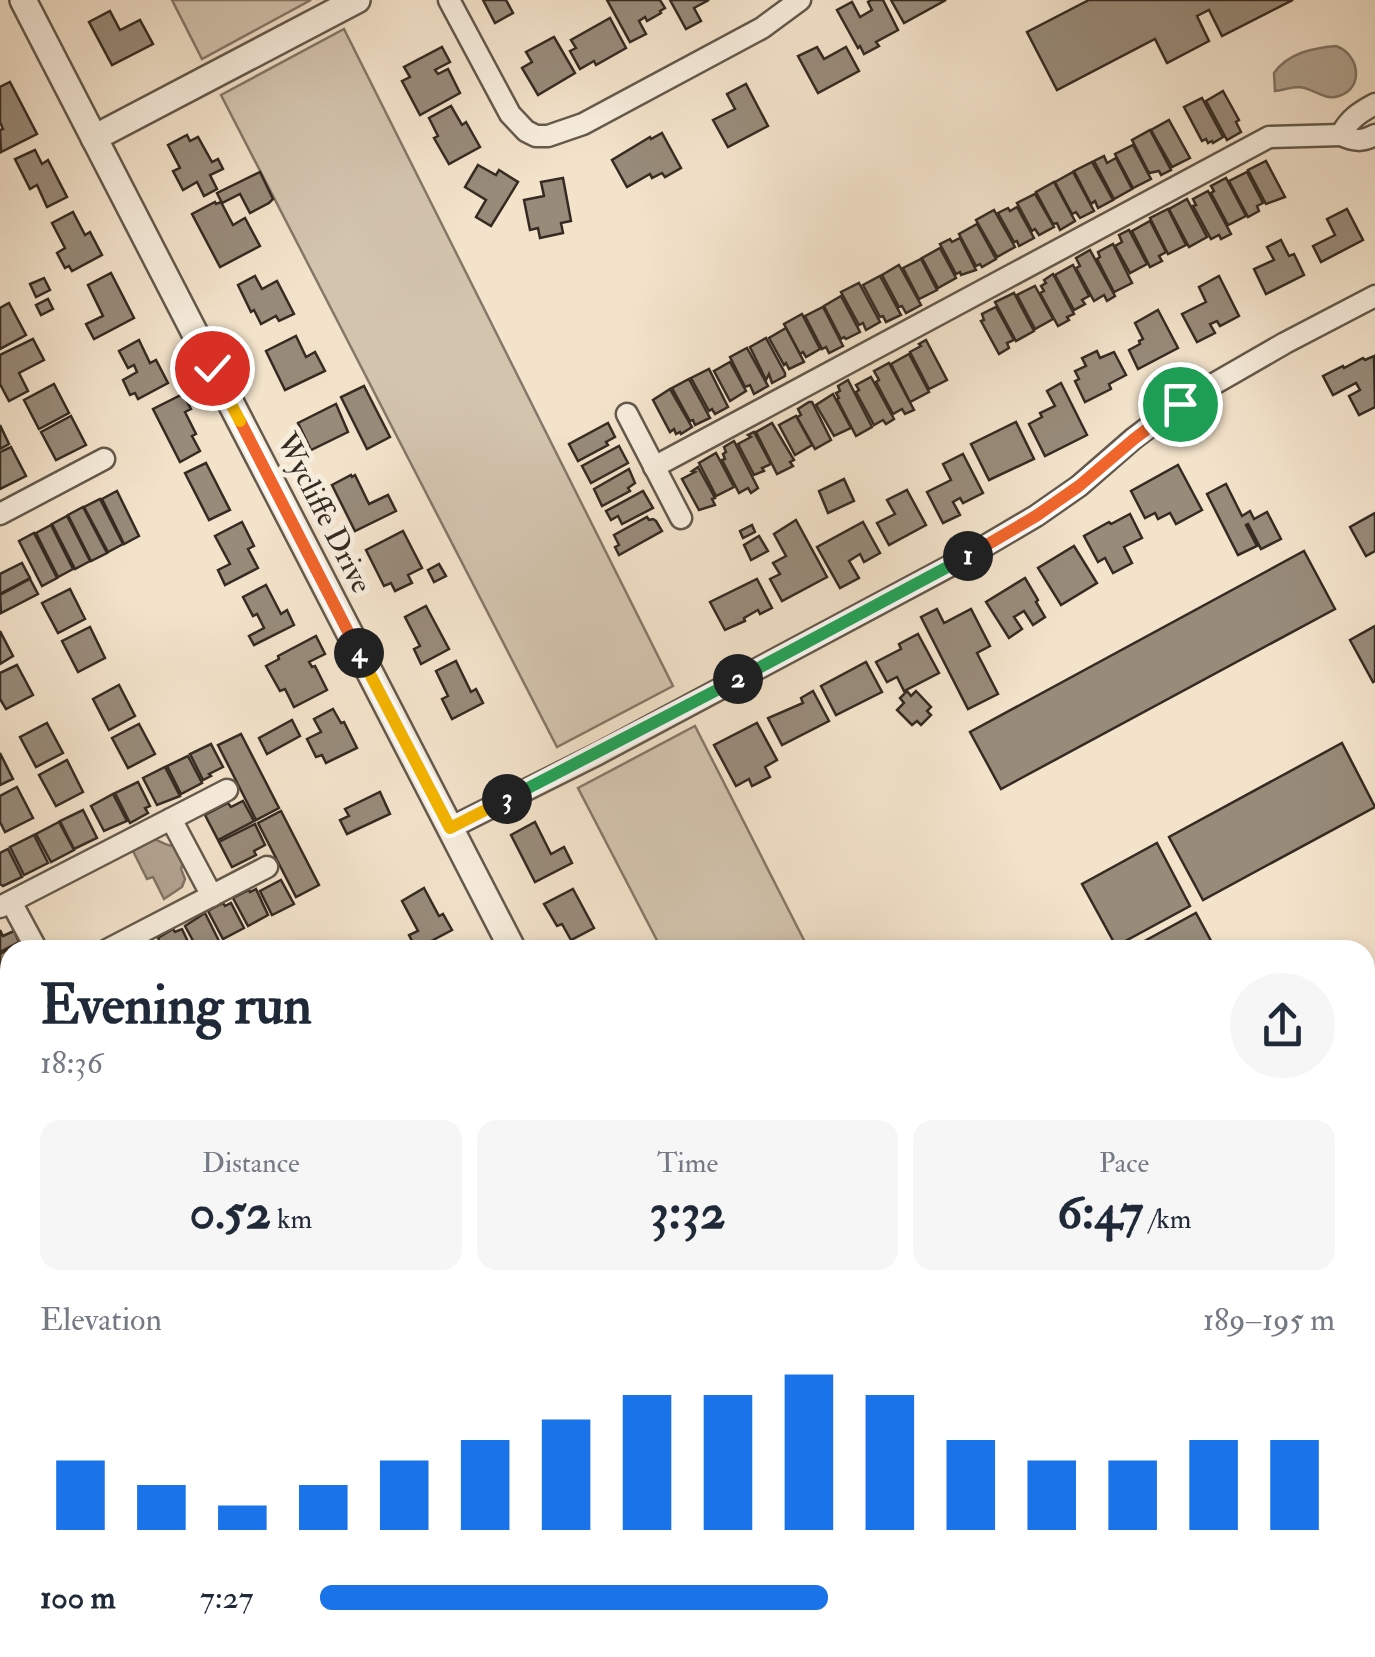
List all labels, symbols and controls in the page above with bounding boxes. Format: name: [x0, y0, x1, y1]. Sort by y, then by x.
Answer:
pin: [170, 326, 255, 411]
icon: check: [185, 341, 240, 396]
pin: [1138, 362, 1223, 447]
icon: arrive: [1153, 377, 1208, 432]
street label: Wycliffe Drive: [267, 426, 380, 599]
pin: 1: [943, 531, 993, 581]
text: 1: [963, 538, 973, 573]
pin: 4: [334, 628, 384, 678]
text: 4: [351, 635, 367, 670]
pin: 2: [713, 654, 763, 704]
text: 2: [731, 661, 745, 696]
pin: 3: [482, 774, 532, 824]
text: 3: [502, 781, 512, 816]
text: Evening run: [40, 971, 312, 1040]
button: share: [1230, 973, 1335, 1078]
text: 18:36: [40, 1043, 103, 1083]
text: Distance: [202, 1146, 300, 1181]
text: Time: [657, 1146, 718, 1181]
text: Pace: [1099, 1146, 1149, 1181]
text: 0.52: [190, 1181, 271, 1244]
text: 3:32: [649, 1181, 726, 1244]
text: 6:47: [1057, 1181, 1143, 1244]
text: km: [271, 1202, 312, 1237]
text: /km: [1143, 1202, 1191, 1237]
text: Elevation: [40, 1300, 162, 1340]
text: 189–195 m: [1203, 1300, 1335, 1340]
text: 100 m: [40, 1578, 116, 1618]
text: 7:27: [200, 1578, 253, 1618]

